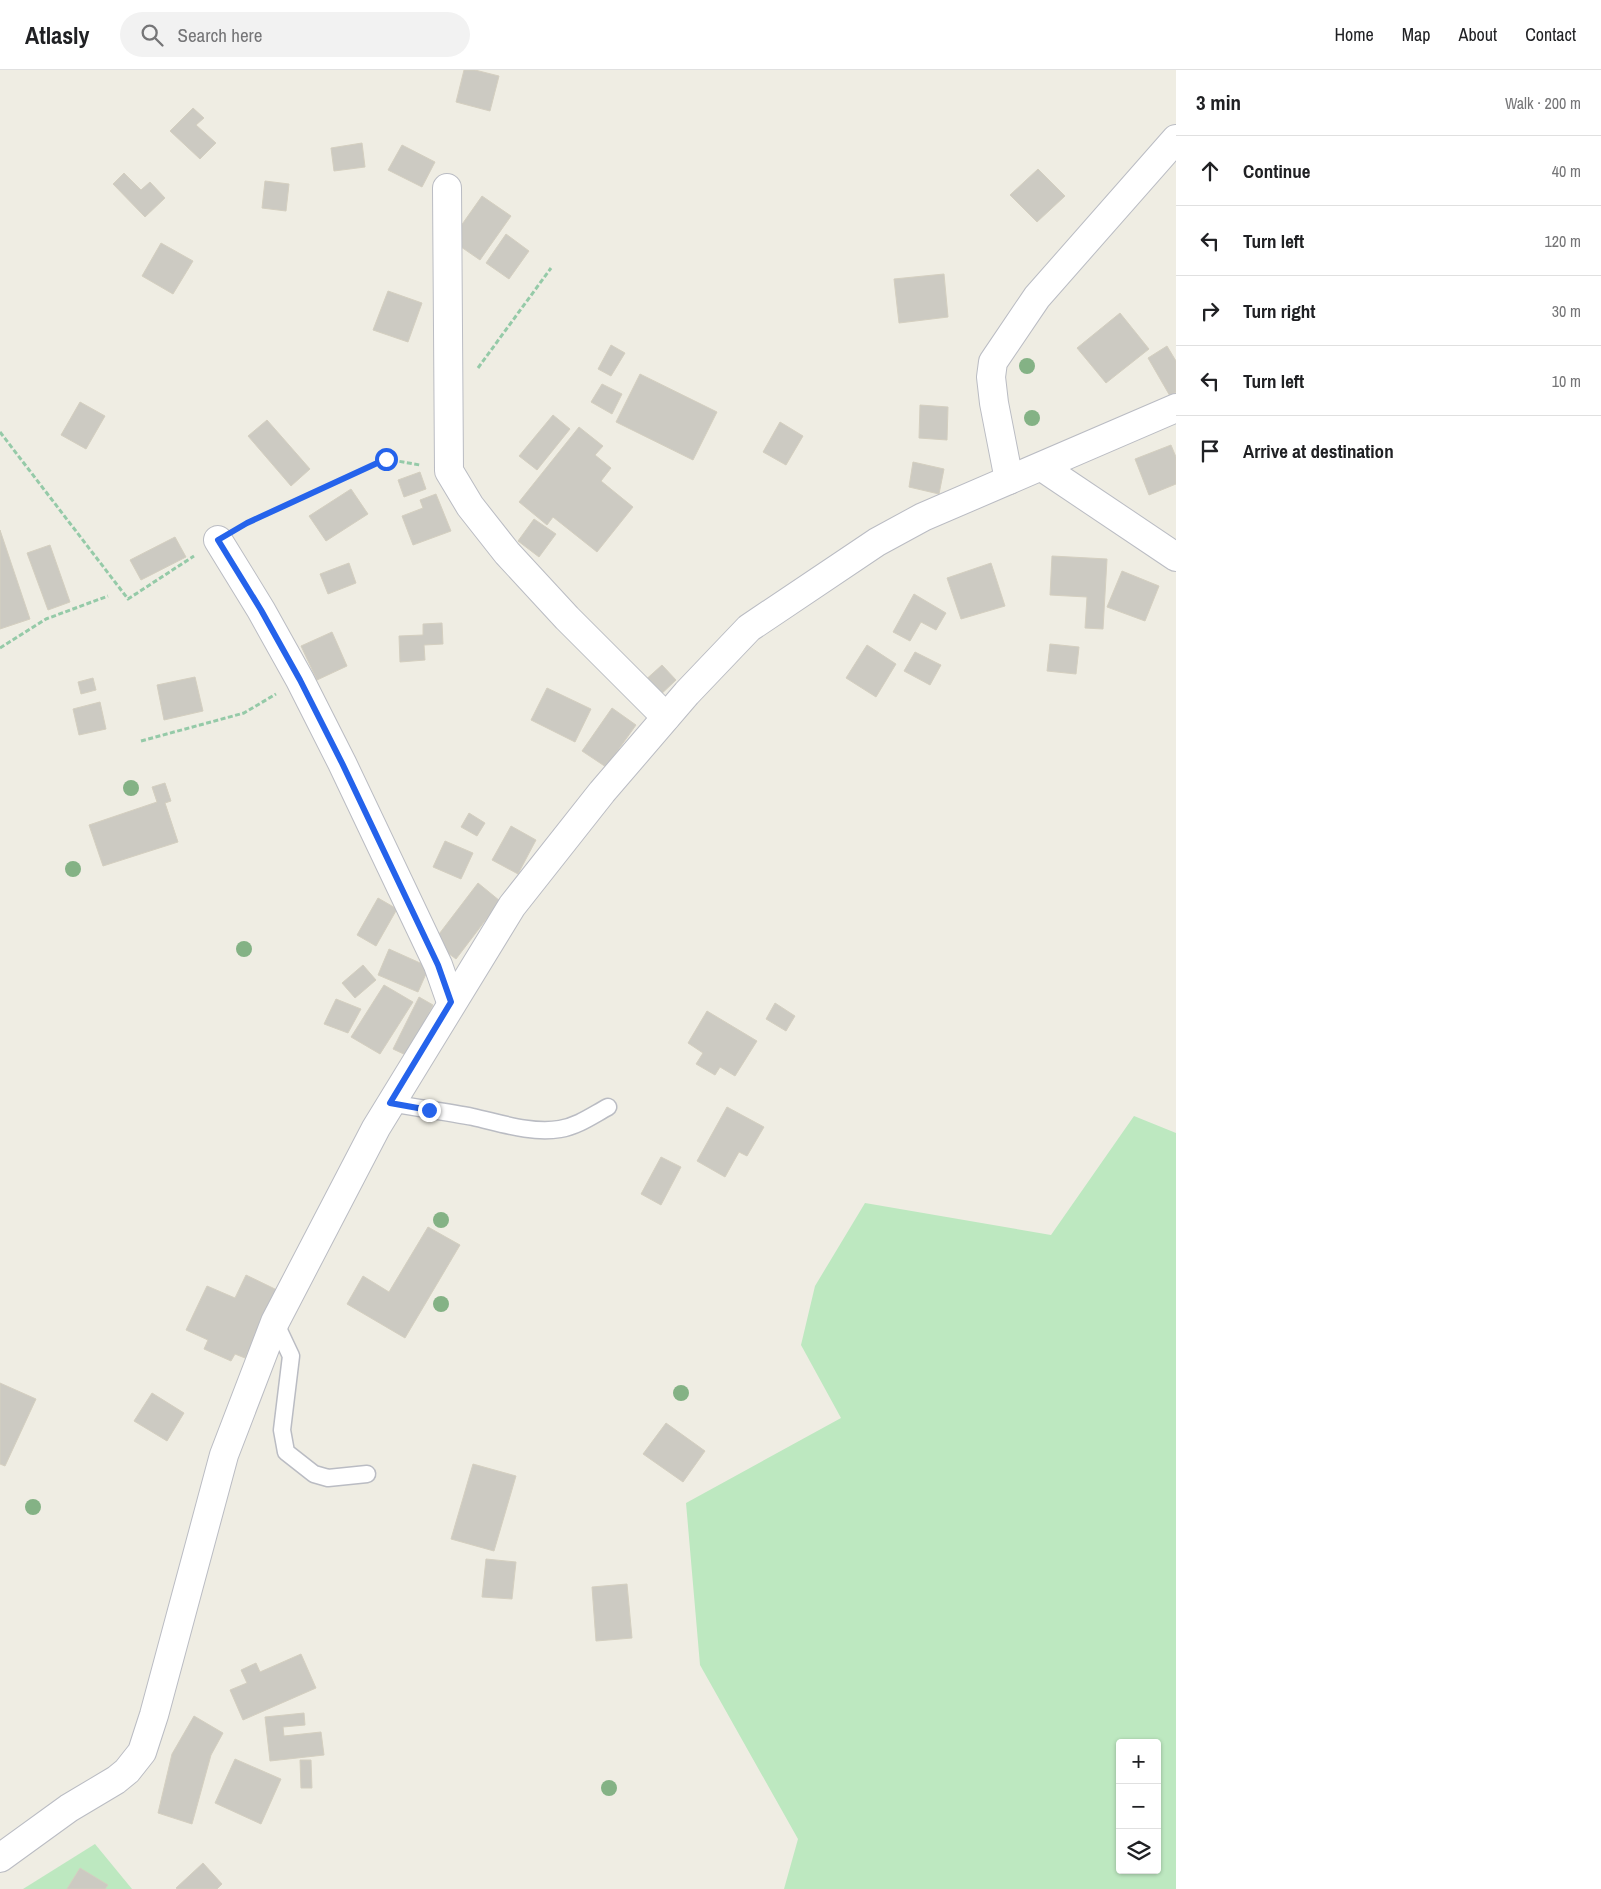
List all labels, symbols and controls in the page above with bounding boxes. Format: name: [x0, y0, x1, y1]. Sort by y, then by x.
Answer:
search box: [120, 12, 470, 57]
text: Atlasly: [25, 19, 90, 51]
icon: search: [138, 21, 166, 49]
text: Search here: [178, 22, 262, 48]
text: Home: [1334, 22, 1374, 47]
text: Map: [1402, 22, 1431, 47]
text: About: [1459, 22, 1497, 47]
text: Contact: [1525, 22, 1576, 47]
text: 3 min: [1196, 88, 1241, 117]
text: Walk · 200 m: [1505, 92, 1581, 114]
icon: ahead: [1196, 157, 1224, 185]
text: Continue: [1243, 158, 1311, 184]
text: 40 m: [1552, 160, 1581, 182]
icon: left: [1196, 227, 1224, 255]
text: Turn left: [1243, 228, 1304, 254]
text: 120 m: [1545, 230, 1581, 252]
icon: right: [1196, 297, 1224, 325]
text: Turn right: [1243, 298, 1315, 324]
text: 30 m: [1552, 300, 1581, 322]
icon: left: [1196, 367, 1224, 395]
text: Turn left: [1243, 368, 1304, 394]
text: 10 m: [1552, 370, 1581, 392]
icon: arrive: [1196, 437, 1224, 465]
text: Arrive at destination: [1243, 438, 1394, 464]
route start: [375, 448, 398, 471]
route end: [418, 1099, 441, 1122]
map controls: [1116, 1739, 1161, 1874]
button: +: [1116, 1739, 1161, 1784]
button: −: [1116, 1784, 1161, 1829]
button: layers: [1116, 1829, 1161, 1874]

